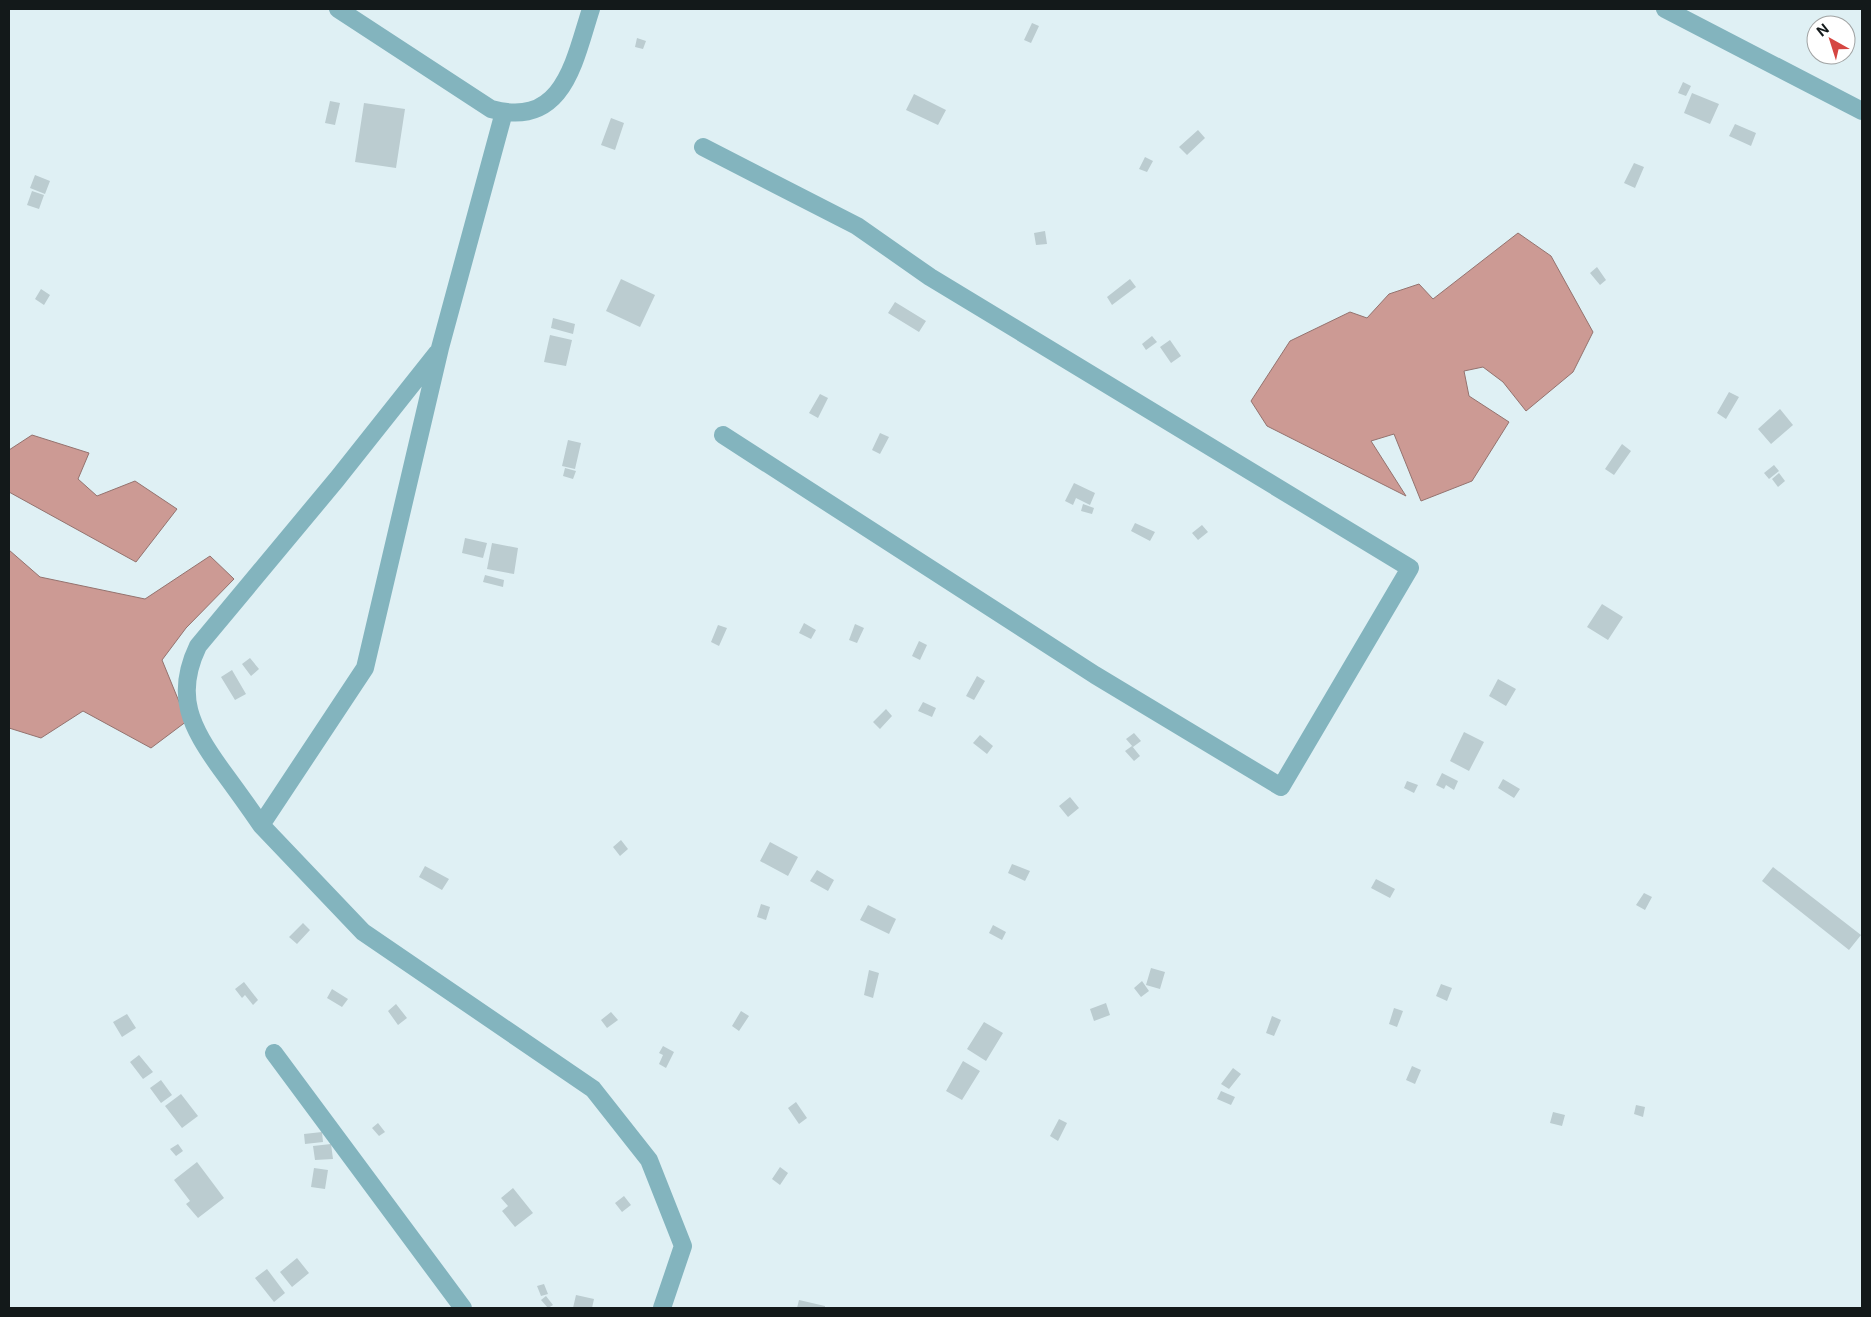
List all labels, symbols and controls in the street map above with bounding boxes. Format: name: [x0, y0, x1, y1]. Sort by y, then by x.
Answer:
north arrow: [1806, 15, 1856, 65]
text: N: [1813, 20, 1832, 39]

